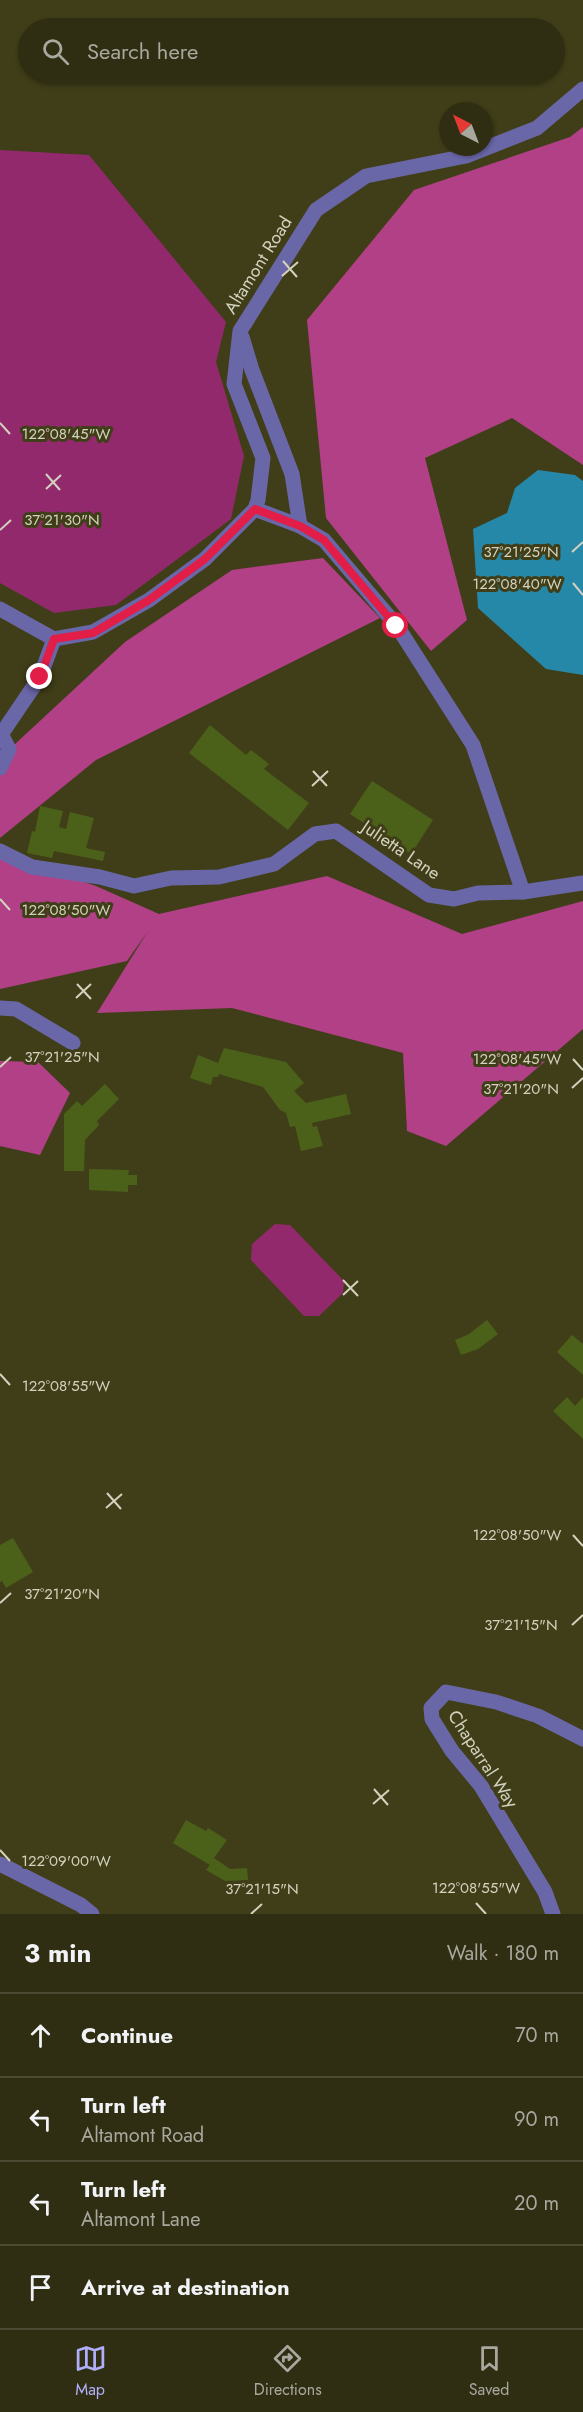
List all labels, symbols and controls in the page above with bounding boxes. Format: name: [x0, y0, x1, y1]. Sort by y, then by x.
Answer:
search box: [18, 18, 565, 84]
icon: search: [39, 35, 72, 68]
text: Search here: [87, 35, 198, 67]
north arrow: [439, 102, 493, 156]
street label: Altamont Road: [218, 211, 298, 319]
text: 122°08'45"W: [22, 423, 110, 445]
text: 37°21'30"N: [24, 509, 100, 531]
text: 37°21'25"N: [483, 541, 559, 563]
text: 122°08'40"W: [472, 573, 562, 595]
route start: [382, 612, 408, 638]
route end: [26, 663, 52, 689]
street label: Julietta Lane: [355, 813, 446, 886]
text: 122°08'50"W: [22, 899, 111, 921]
text: 37°21'25"N: [24, 1046, 100, 1068]
text: 122°08'45"W: [473, 1048, 561, 1070]
text: 37°21'20"N: [483, 1078, 559, 1100]
text: 122°08'55"W: [22, 1375, 110, 1397]
text: 122°08'50"W: [473, 1524, 562, 1546]
text: 37°21'20"N: [24, 1583, 100, 1605]
text: 37°21'15"N: [484, 1614, 558, 1636]
street label: Chaparral Way: [441, 1705, 525, 1813]
text: 122°09'00"W: [21, 1850, 111, 1872]
text: 122°08'55"W: [432, 1877, 520, 1899]
text: 37°21'15"N: [225, 1878, 299, 1900]
text: 3 min: [24, 1934, 91, 1972]
text: Walk · 180 m: [447, 1939, 559, 1968]
icon: ahead: [24, 2019, 57, 2052]
text: Continue: [81, 2019, 173, 2051]
text: 70 m: [515, 2021, 559, 2050]
text: Turn left: [81, 2089, 166, 2121]
icon: left: [24, 2103, 57, 2136]
text: 90 m: [514, 2105, 559, 2134]
text: Altamont Road: [81, 2121, 204, 2150]
text: Turn left: [81, 2173, 166, 2205]
icon: left: [24, 2187, 57, 2220]
text: 20 m: [514, 2189, 559, 2218]
text: Altamont Lane: [81, 2205, 200, 2234]
icon: arrive: [24, 2271, 57, 2304]
text: Arrive at destination: [81, 2271, 290, 2303]
tab: Map: [74, 2342, 107, 2401]
tab: Directions: [254, 2342, 322, 2401]
tab: Saved: [469, 2342, 509, 2401]

